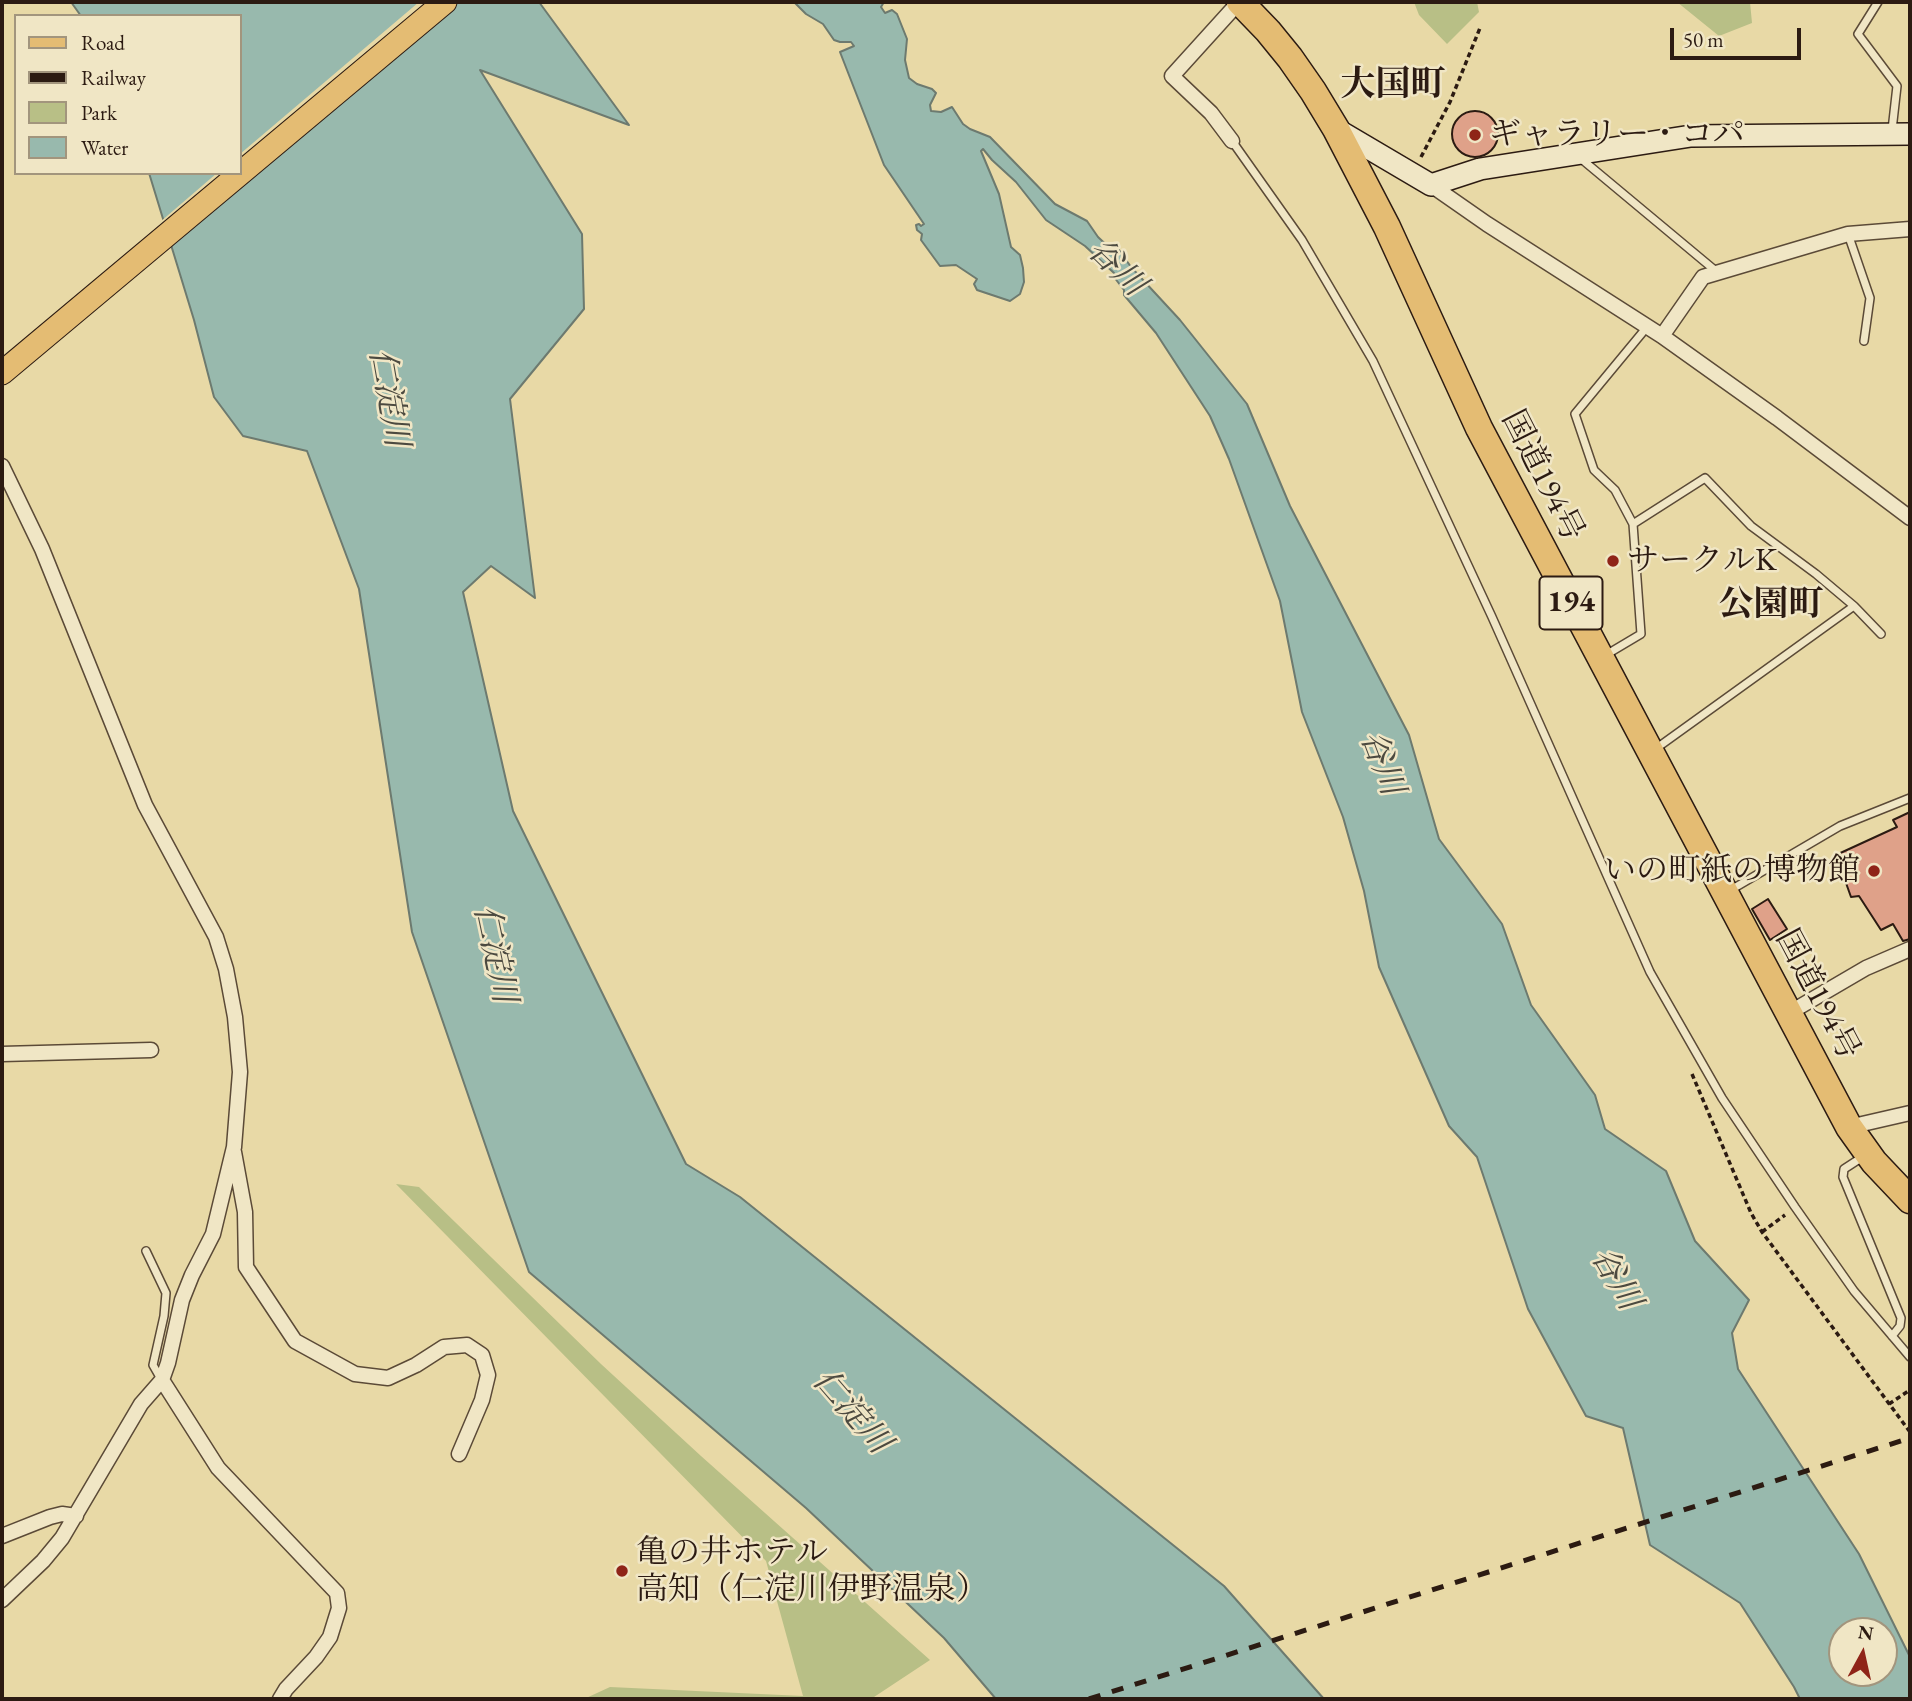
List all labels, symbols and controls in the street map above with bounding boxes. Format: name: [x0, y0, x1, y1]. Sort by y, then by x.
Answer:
legend: [14, 14, 242, 175]
scale bar: [1674, 14, 1805, 58]
text: 50 m: [1683, 26, 1724, 53]
text: Road: [81, 29, 125, 56]
text: Railway: [81, 64, 146, 91]
district label: 大国町: [1341, 64, 1445, 106]
text: Park: [81, 99, 117, 126]
place label: ギャラリー・コパ: [1489, 116, 1745, 154]
marker: ギャラリー・コパ: [1467, 127, 1483, 143]
text: Water: [81, 134, 128, 161]
water label: 谷川: [1079, 231, 1153, 305]
water label: 仁淀川: [360, 346, 416, 450]
street label: 国道194号: [1493, 404, 1591, 548]
place label: サークルK: [1627, 542, 1777, 580]
marker: サークルK: [1605, 553, 1621, 569]
road number: 194: [1540, 576, 1602, 630]
district label: 公園町: [1719, 584, 1823, 626]
water label: 谷川: [1351, 725, 1411, 801]
place label: いの町紙の博物館: [1604, 852, 1860, 890]
marker: いの町紙の博物館: [1866, 863, 1882, 879]
water label: 仁淀川: [464, 901, 524, 1007]
street label: 国道194号: [1767, 923, 1867, 1067]
water label: 谷川: [1581, 1241, 1649, 1317]
water label: 仁淀川: [804, 1362, 898, 1462]
place label: 亀の井ホテル 高知（仁淀川伊野温泉）: [636, 1534, 988, 1609]
marker: 亀の井ホテル 高知（仁淀川伊野温泉）: [614, 1563, 630, 1579]
north arrow: [1828, 1617, 1898, 1687]
text: N: [1856, 1619, 1875, 1646]

